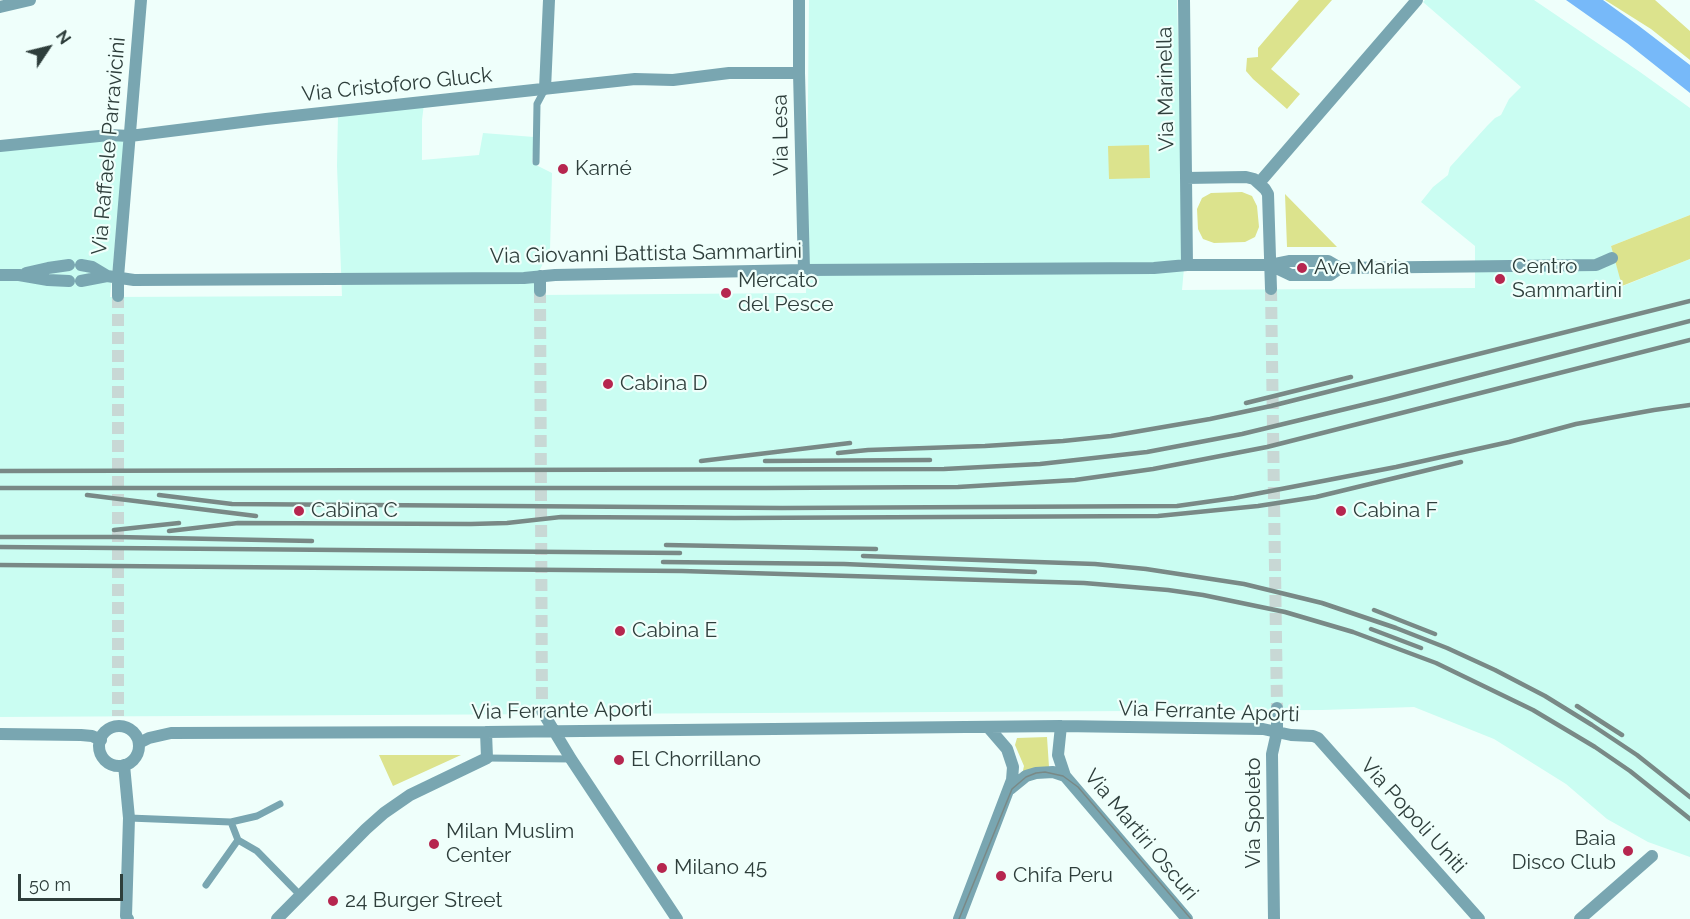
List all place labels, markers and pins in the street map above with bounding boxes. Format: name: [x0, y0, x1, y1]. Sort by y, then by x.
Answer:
place label: Karné: [575, 156, 632, 182]
marker: Karné: [556, 162, 570, 176]
place label: Centro Sammartini: [1512, 254, 1622, 304]
place label: Ave Maria: [1314, 255, 1409, 281]
marker: Ave Maria: [1295, 261, 1309, 275]
place label: Mercato del Pesce: [738, 268, 834, 318]
marker: Centro Sammartini: [1493, 272, 1507, 286]
marker: Mercato del Pesce: [719, 286, 733, 300]
place label: Cabina D: [620, 371, 707, 397]
marker: Cabina D: [601, 377, 615, 391]
place label: Cabina C: [311, 498, 398, 524]
place label: Cabina F: [1353, 498, 1438, 524]
marker: Cabina C: [292, 504, 306, 518]
marker: Cabina F: [1334, 504, 1348, 518]
place label: Cabina E: [632, 618, 717, 644]
marker: Cabina E: [613, 624, 627, 638]
place label: El Chorrillano: [631, 747, 761, 773]
marker: El Chorrillano: [612, 753, 626, 767]
place label: Milan Muslim Center: [446, 819, 574, 869]
place label: Baia Disco Club: [1511, 826, 1616, 876]
marker: Milan Muslim Center: [427, 837, 441, 851]
marker: Baia Disco Club: [1621, 844, 1635, 858]
place label: Milano 45: [674, 855, 767, 881]
marker: Milano 45: [655, 861, 669, 875]
place label: Chifa Peru: [1013, 863, 1113, 889]
marker: Chifa Peru: [994, 869, 1008, 883]
place label: 24 Burger Street: [345, 888, 503, 914]
marker: 24 Burger Street: [326, 894, 340, 908]

